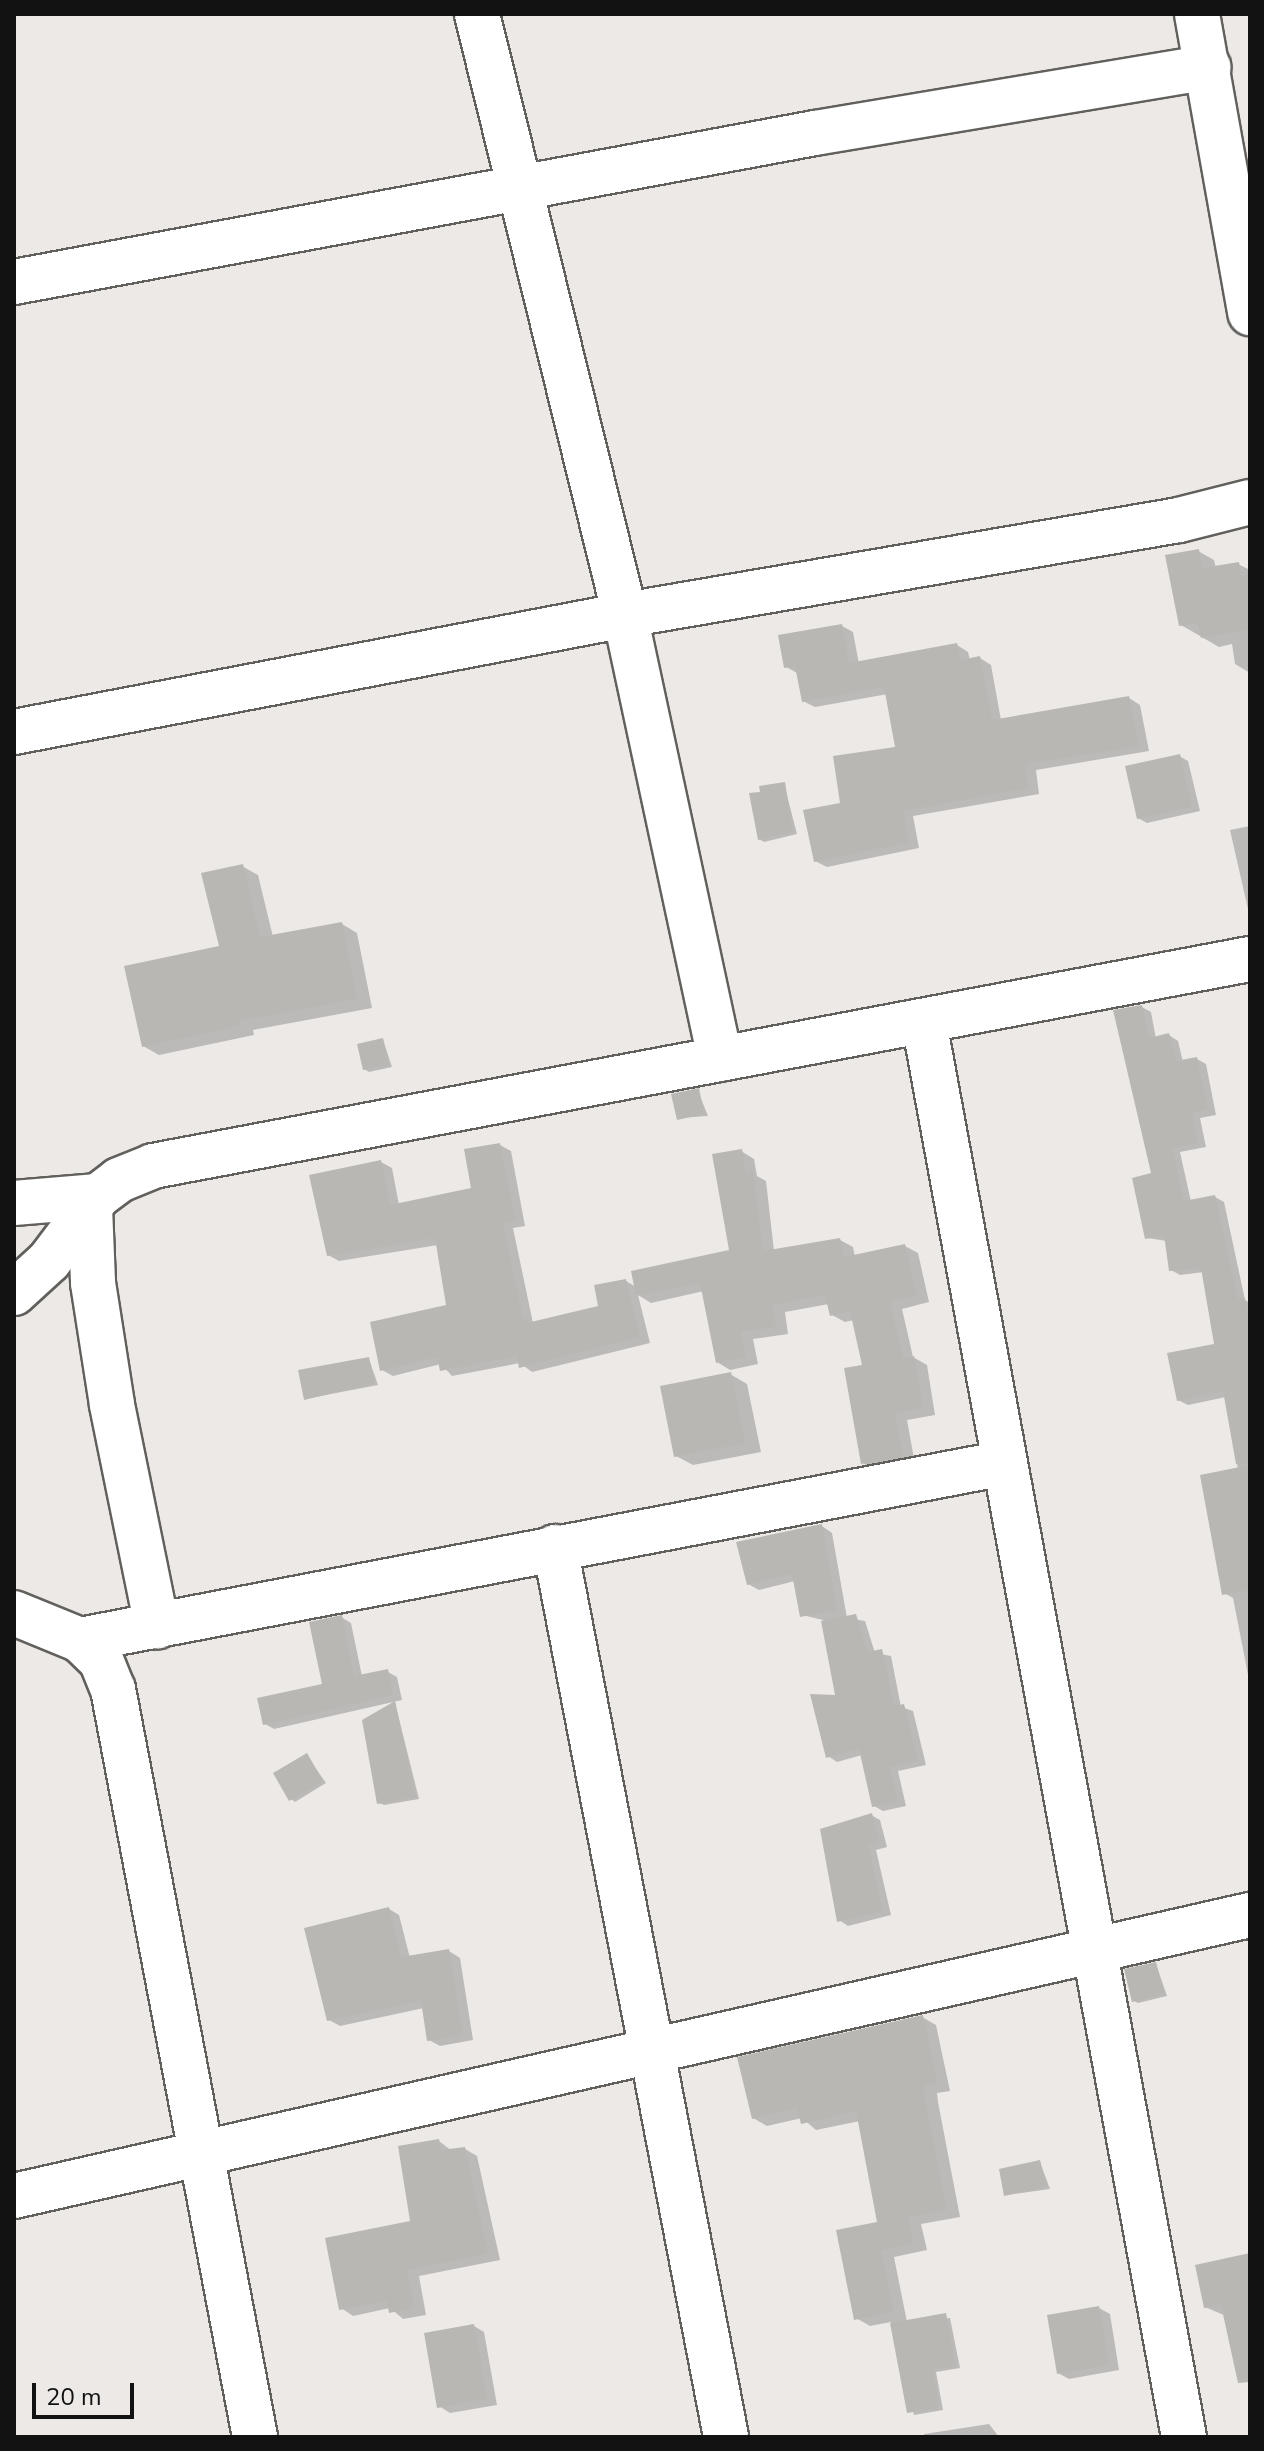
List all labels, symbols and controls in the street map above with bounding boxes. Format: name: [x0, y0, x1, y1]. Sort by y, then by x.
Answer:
scale bar: [36, 2367, 138, 2417]
text: 20 m: [46, 2381, 102, 2413]

